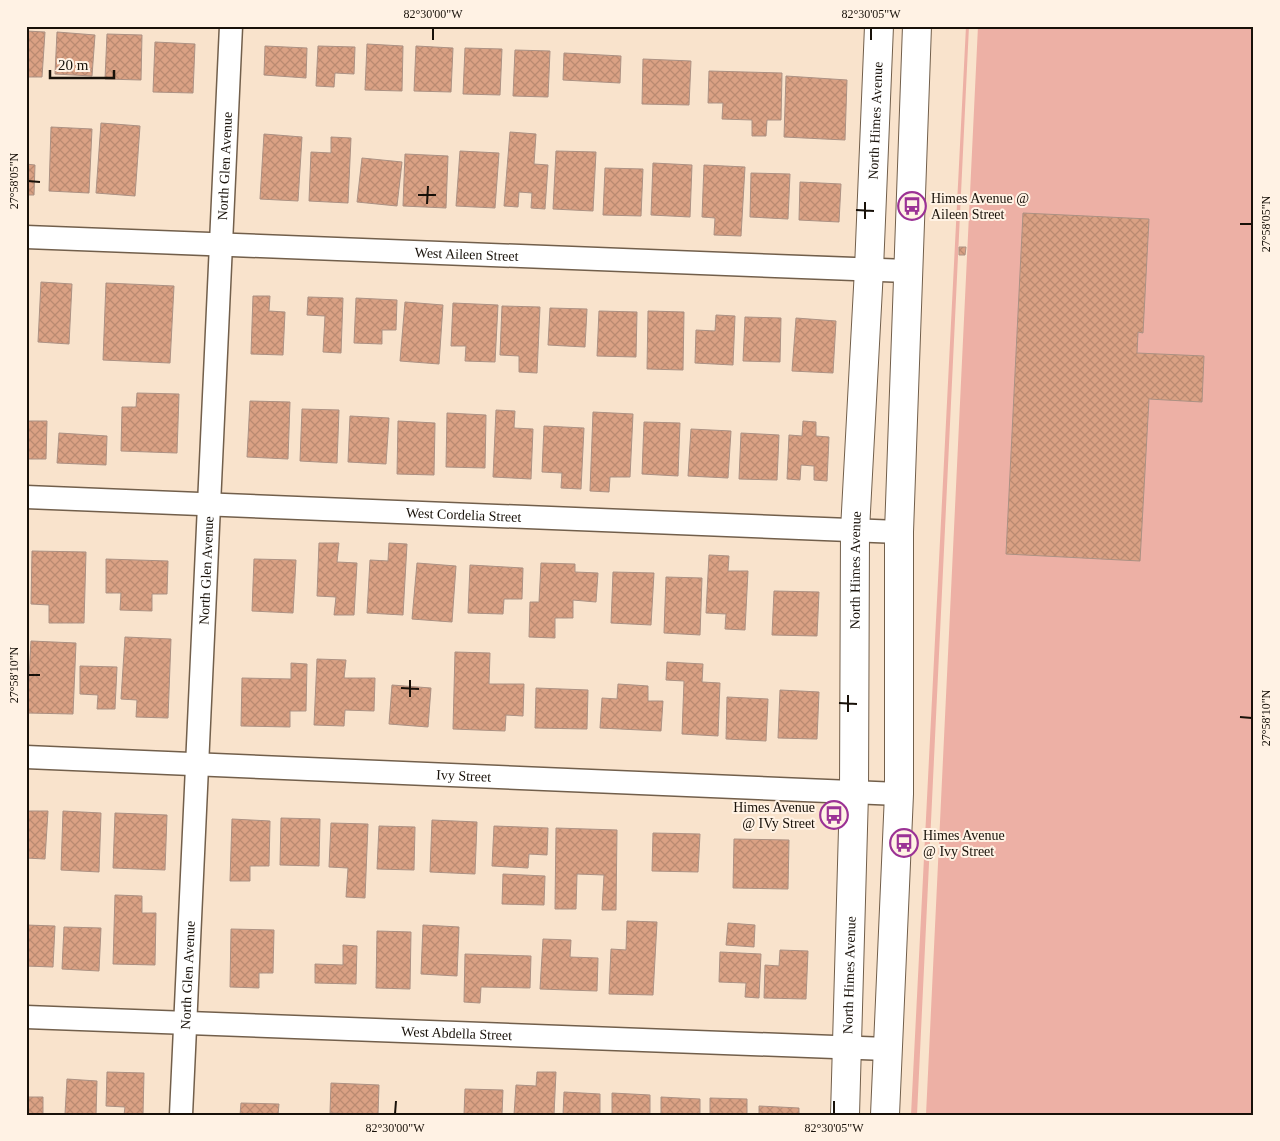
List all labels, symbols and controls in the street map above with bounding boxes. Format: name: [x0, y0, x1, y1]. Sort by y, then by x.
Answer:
text: 82°30'00"W: [403, 7, 463, 21]
text: 82°30'05"W: [841, 7, 901, 21]
scale bar: [50, 48, 114, 80]
text: 20 m: [58, 57, 89, 73]
street label: North Himes Avenue: [866, 61, 886, 180]
street label: North Glen Avenue: [215, 111, 235, 221]
text: 27°58'05"N: [7, 152, 21, 209]
bus stop icon: Himes Avenue @ Aileen Street: [897, 191, 927, 221]
place label: Himes Avenue @ Aileen Street: [931, 191, 1029, 222]
text: 27°58'05"N: [1259, 195, 1273, 252]
street label: West Aileen Street: [414, 245, 519, 264]
street label: West Cordelia Street: [406, 505, 522, 525]
street label: North Himes Avenue: [848, 511, 864, 629]
street label: North Glen Avenue: [197, 516, 216, 625]
text: 27°58'10"N: [7, 646, 21, 703]
text: 27°58'10"N: [1259, 689, 1273, 746]
street label: Ivy Street: [436, 767, 491, 785]
place label: Himes Avenue @ IVy Street: [733, 800, 815, 831]
bus stop icon: Himes Avenue @ IVy Street: [819, 800, 849, 830]
bus stop icon: Himes Avenue @ Ivy Street: [889, 828, 919, 858]
place label: Himes Avenue @ Ivy Street: [923, 828, 1005, 859]
street label: North Himes Avenue: [840, 916, 859, 1034]
street label: North Glen Avenue: [178, 921, 198, 1030]
street label: West Abdella Street: [401, 1024, 512, 1043]
text: 82°30'00"W: [365, 1121, 425, 1135]
text: 82°30'05"W: [804, 1121, 864, 1135]

